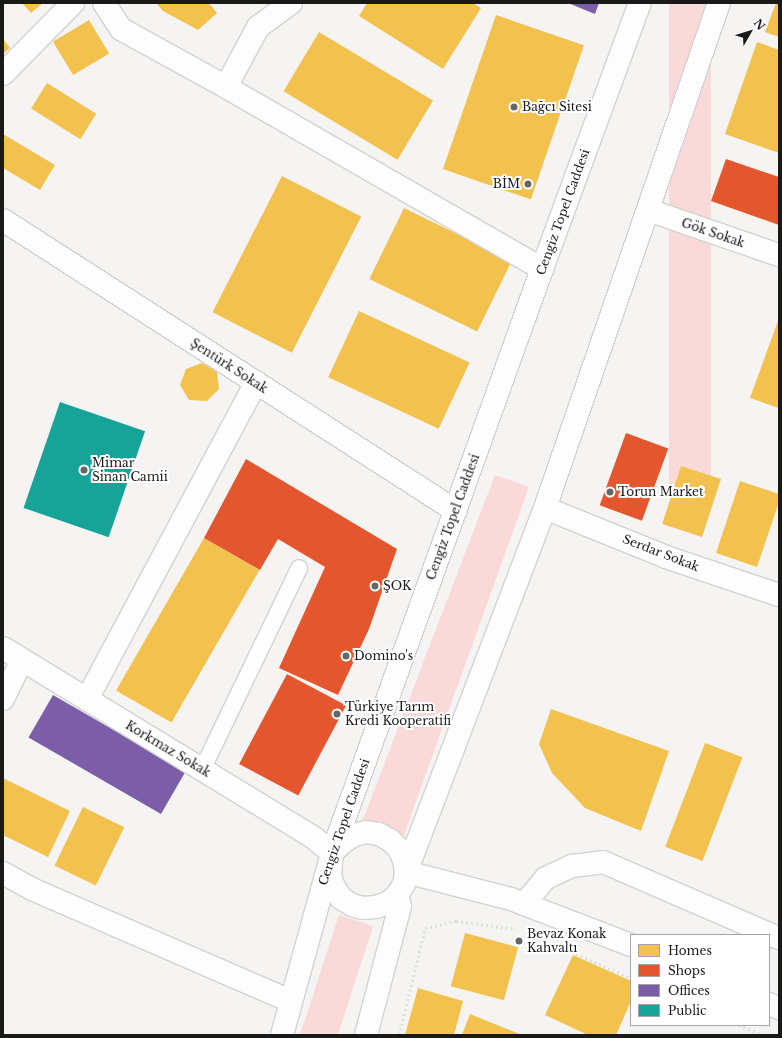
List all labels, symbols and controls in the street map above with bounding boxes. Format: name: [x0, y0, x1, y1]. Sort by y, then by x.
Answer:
north arrow: [730, 12, 770, 52]
text: N: [751, 16, 768, 33]
place label: Bağcı Sitesi: [522, 100, 592, 114]
marker: Bağcı Sitesi: [509, 102, 519, 112]
street label: Cengiz Topel Caddesi: [533, 147, 593, 277]
place label: BİM: [493, 177, 520, 191]
marker: BİM: [523, 179, 533, 189]
street label: Gök Sokak: [679, 215, 747, 251]
street label: Şentürk Sokak: [188, 336, 270, 396]
street label: Cengiz Topel Caddesi: [423, 452, 483, 582]
place label: Mimar Sinan Camii: [92, 456, 168, 484]
marker: Mimar Sinan Camii: [79, 465, 89, 475]
place label: Torun Market: [618, 485, 703, 499]
marker: Torun Market: [605, 487, 615, 497]
street label: Serdar Sokak: [621, 532, 701, 574]
place label: ŞOK: [383, 579, 411, 593]
marker: ŞOK: [370, 581, 380, 591]
place label: Domino's: [354, 649, 413, 663]
marker: Domino's: [341, 651, 351, 661]
place label: Türkiye Tarım Kredi Kooperatifi: [345, 700, 451, 728]
marker: Türkiye Tarım Kredi Kooperatifi: [332, 709, 342, 719]
street label: Korkmaz Sokak: [123, 718, 213, 780]
street label: Cengiz Topel Caddesi: [315, 757, 373, 887]
place label: Beyaz Konak Kahvaltı: [527, 927, 606, 955]
legend: [630, 934, 770, 1026]
marker: Beyaz Konak Kahvaltı: [514, 936, 524, 946]
text: Homes: [668, 943, 712, 958]
text: Shops: [668, 963, 705, 978]
text: Offices: [668, 983, 710, 998]
text: Public: [668, 1003, 707, 1018]

